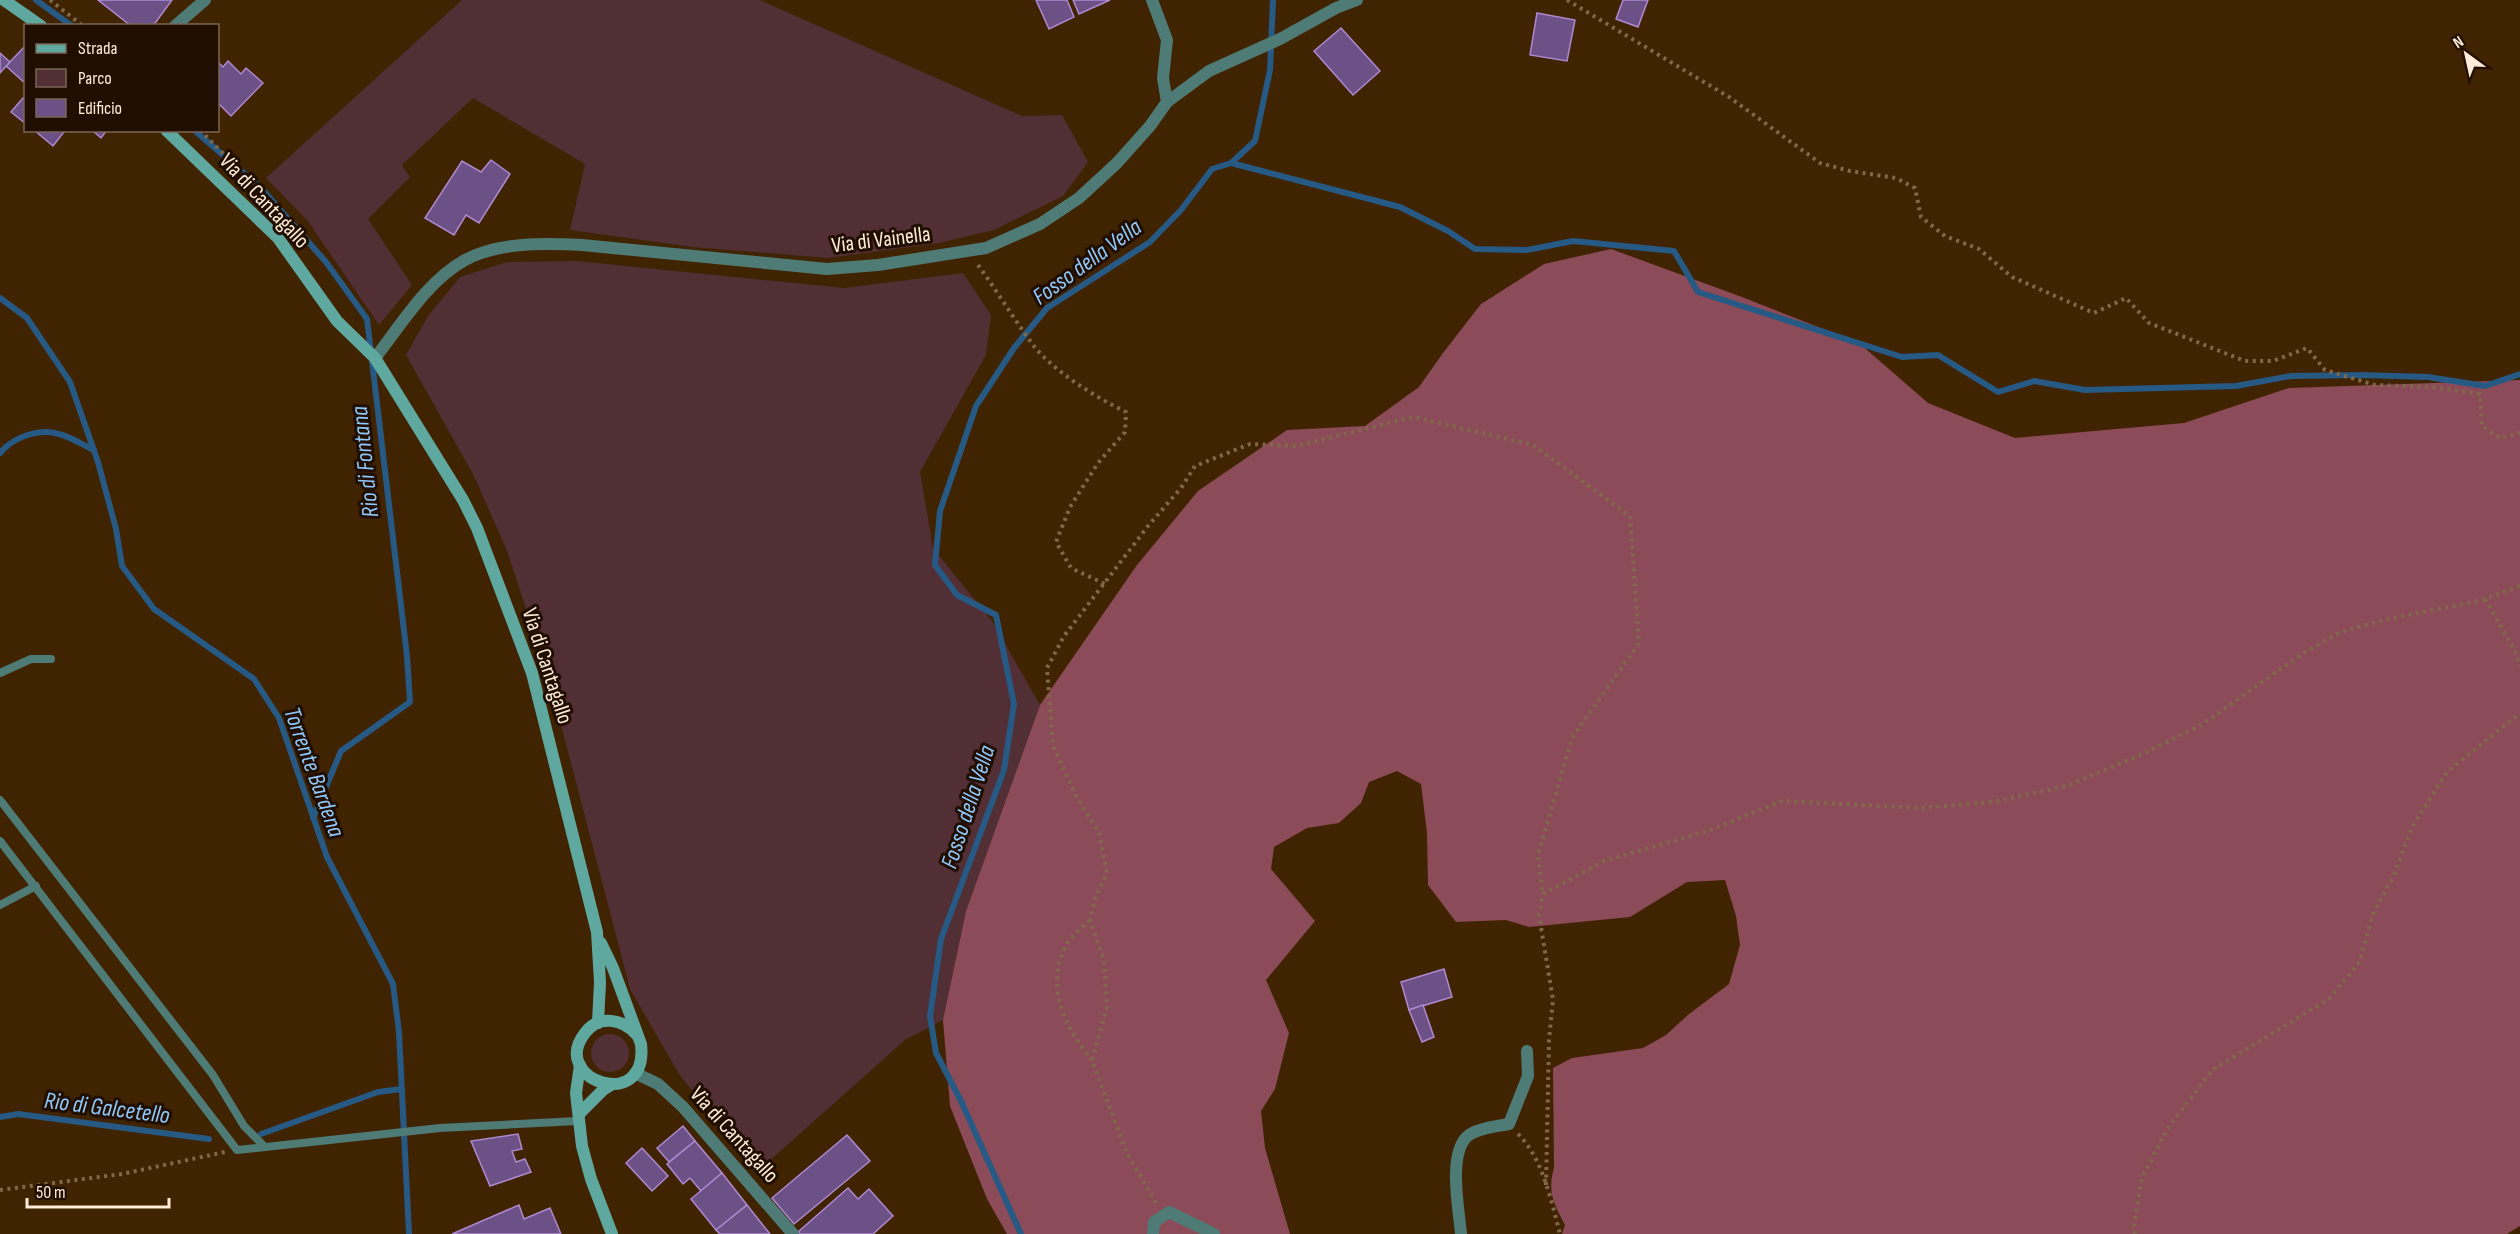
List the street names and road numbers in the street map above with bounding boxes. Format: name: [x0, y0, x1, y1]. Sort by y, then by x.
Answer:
street label: Via di Cantagallo: [213, 148, 315, 254]
street label: Via di Vainella: [830, 221, 932, 259]
street label: Via di Cantagallo: [516, 605, 578, 727]
street label: Via di Cantagallo: [684, 1081, 784, 1189]

